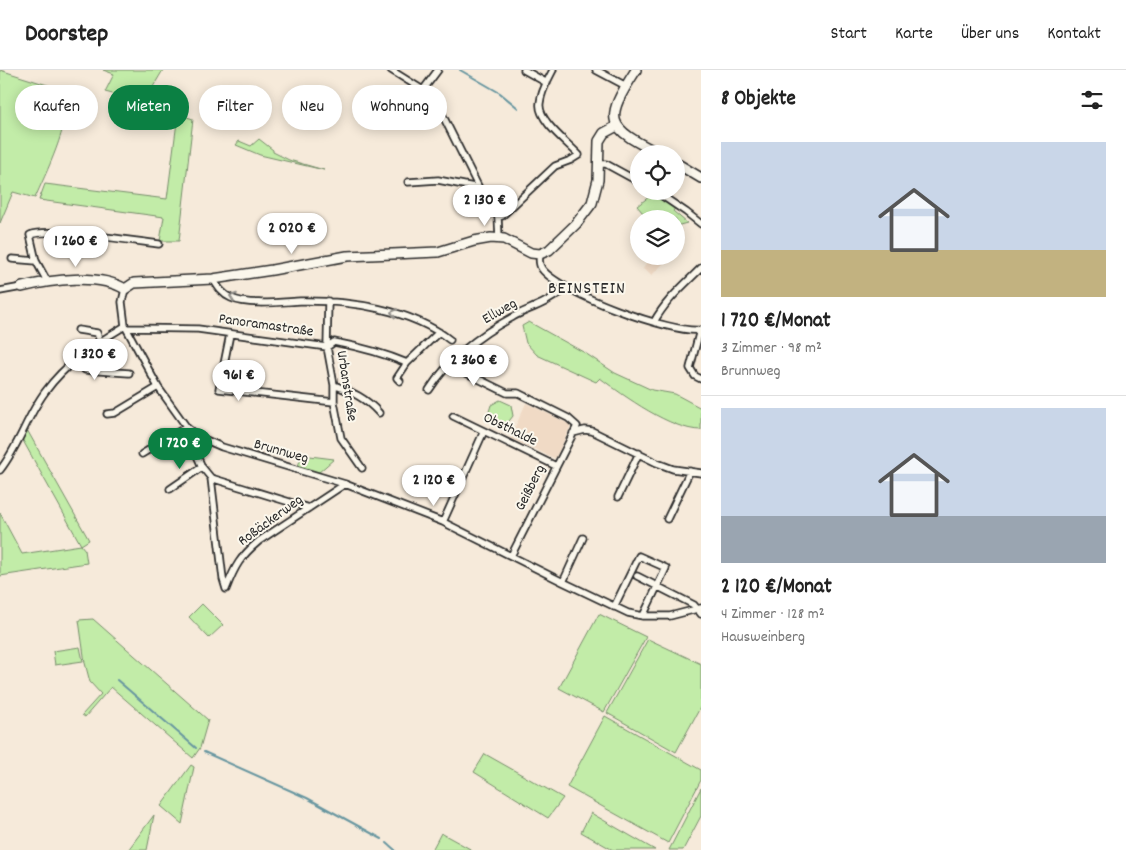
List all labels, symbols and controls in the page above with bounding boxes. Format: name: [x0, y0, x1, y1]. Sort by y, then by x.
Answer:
text: Doorstep: [25, 18, 108, 52]
text: Start: [831, 22, 867, 47]
text: Karte: [895, 22, 933, 47]
text: Über uns: [961, 22, 1019, 47]
text: Kontakt: [1047, 22, 1101, 47]
chip: Kaufen: [15, 85, 98, 130]
chip: Mieten: [108, 85, 189, 130]
chip: Filter: [199, 85, 272, 130]
chip: Neu: [282, 85, 342, 130]
chip: Wohnung: [352, 85, 447, 130]
text: 8 Objekte: [721, 85, 796, 115]
icon: filters: [1078, 86, 1106, 114]
map controls: [630, 145, 685, 265]
button: locate: [630, 145, 685, 200]
icon: home: [869, 175, 959, 265]
pin: 2 130 €: [439, 184, 531, 227]
text: 2 130 €: [464, 189, 506, 212]
button: layers: [630, 210, 685, 265]
pin: 2 020 €: [246, 212, 338, 255]
text: 2 020 €: [268, 217, 316, 240]
pin: 1 260 €: [30, 226, 122, 268]
text: 1 260 €: [54, 230, 98, 253]
district label: BEINSTEIN: [548, 277, 626, 302]
one-way arrow: [229, 293, 238, 303]
street label: Ellweg: [479, 293, 521, 331]
text: 1 720 €/Monat: [721, 307, 831, 337]
street label: Panoramastraße: [217, 308, 315, 344]
one-way arrow: [390, 309, 398, 319]
text: 3 Zimmer · 98 m²: [721, 337, 822, 360]
pin: 1 320 €: [49, 338, 141, 381]
text: 1 320 €: [74, 343, 116, 366]
pin: 2 360 €: [428, 344, 520, 387]
street label: Urbanstraße: [330, 349, 363, 423]
text: 2 360 €: [451, 349, 497, 372]
pin: 961 €: [204, 360, 274, 402]
text: Brunnweg: [721, 360, 781, 383]
text: 961 €: [223, 364, 255, 387]
street label: Obsthalde: [479, 407, 541, 453]
pin: 1 720 €: [134, 428, 226, 470]
text: 1 720 €: [159, 432, 201, 455]
street label: Brunnweg: [251, 434, 311, 470]
icon: home: [869, 440, 959, 530]
street label: Geißberg: [510, 461, 552, 515]
pin: 2 120 €: [388, 464, 480, 507]
text: 2 120 €: [413, 469, 455, 492]
street label: Roßäckerweg: [234, 490, 308, 552]
text: 2 120 €/Monat: [721, 573, 832, 603]
text: 4 Zimmer · 128 m²: [721, 603, 825, 626]
text: Hausweinberg: [721, 626, 805, 649]

